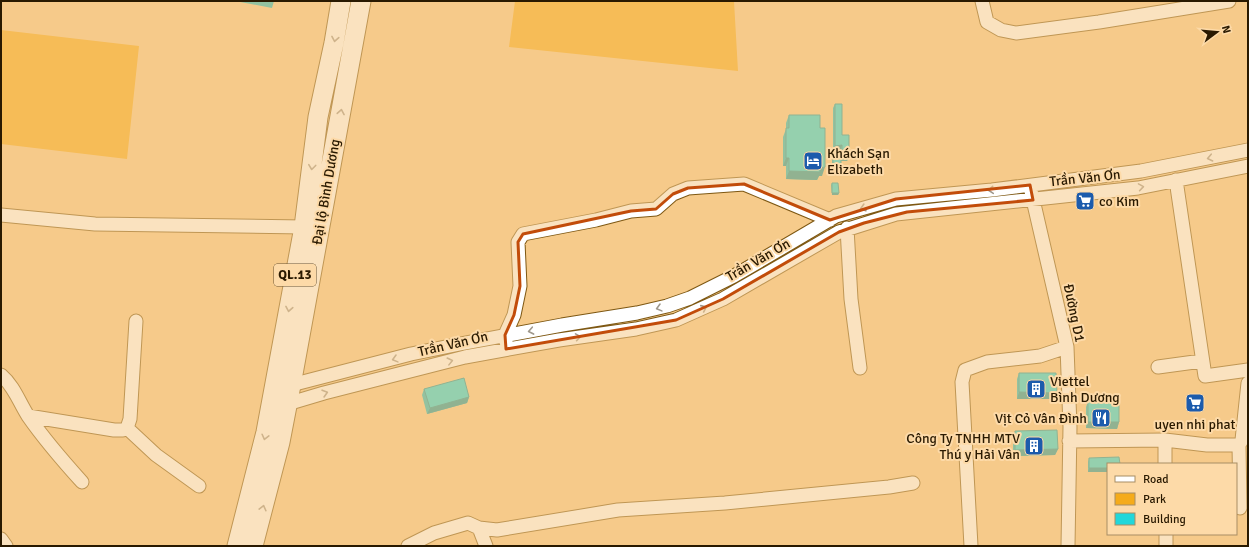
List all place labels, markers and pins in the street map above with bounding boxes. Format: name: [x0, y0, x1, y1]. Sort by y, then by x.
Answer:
place label: Khách Sạn Elizabeth: [827, 145, 890, 178]
hotel icon: Khách Sạn Elizabeth: [802, 150, 824, 172]
supermarket icon: co Kim: [1074, 190, 1096, 212]
place label: co Kim: [1099, 193, 1139, 210]
place label: Viettel Bình Dương: [1050, 373, 1120, 406]
building icon: Viettel Bình Dương: [1025, 378, 1047, 400]
supermarket icon: uyen nhi phat: [1184, 392, 1206, 414]
restaurant icon: Vịt Cỏ Vân Đình: [1090, 407, 1112, 429]
place label: Vịt Cỏ Vân Đình: [995, 410, 1087, 427]
place label: uyen nhi phat: [1155, 416, 1235, 433]
place label: Công Ty TNHH MTV Thú y Hải Vân: [906, 430, 1020, 463]
building icon: Công Ty TNHH MTV Thú y Hải Vân: [1023, 435, 1045, 457]

